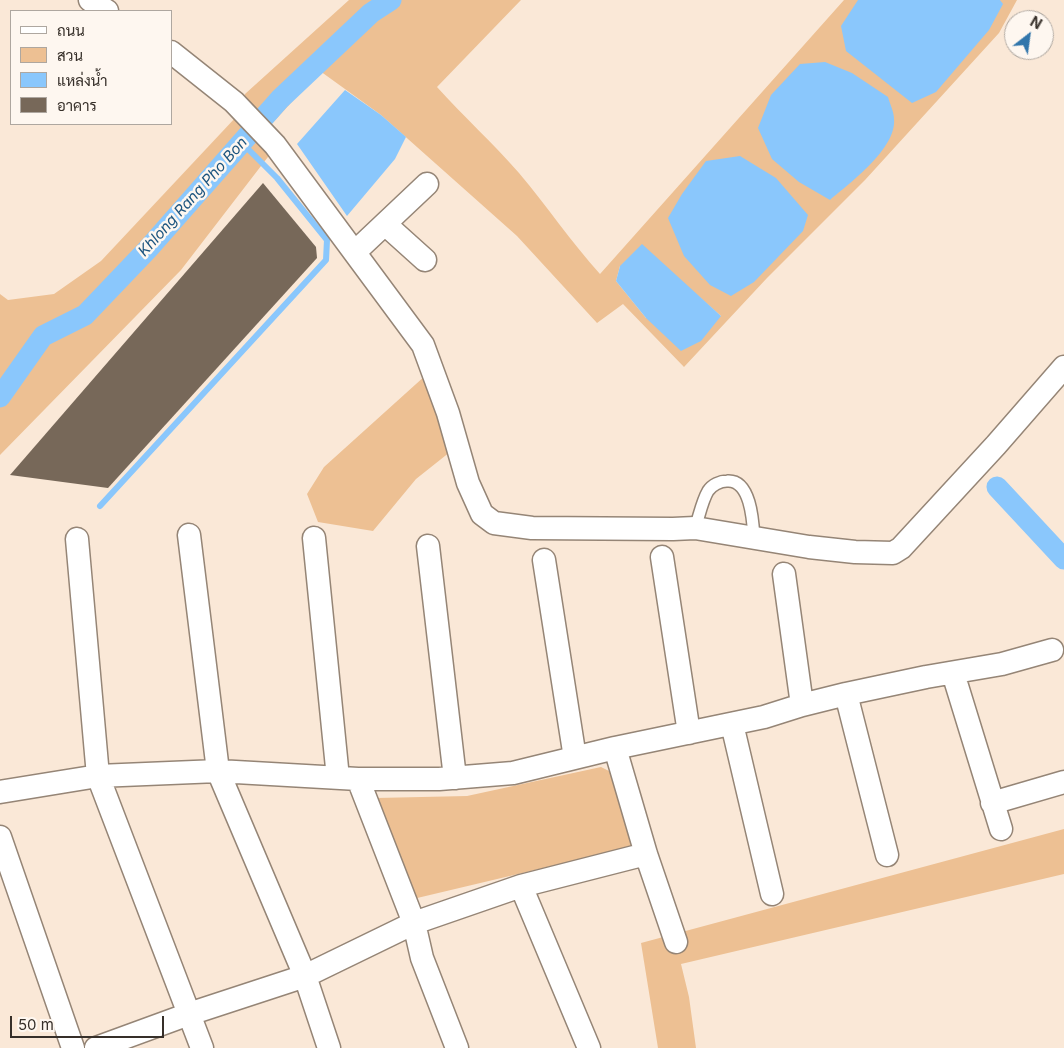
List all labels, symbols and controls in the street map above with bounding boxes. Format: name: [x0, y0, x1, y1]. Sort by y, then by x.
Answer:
legend: [10, 10, 172, 125]
north arrow: [1004, 10, 1054, 60]
text: N: [1027, 12, 1045, 32]
text: ถนน: [57, 21, 85, 40]
text: สวน: [57, 46, 83, 65]
text: แหล่งน้ำ: [57, 71, 108, 90]
text: อาคาร: [57, 96, 97, 115]
water label: Khlong Rang Pho Bon: [135, 134, 251, 260]
scale bar: [12, 1006, 166, 1038]
text: 50 m: [18, 1015, 54, 1034]

